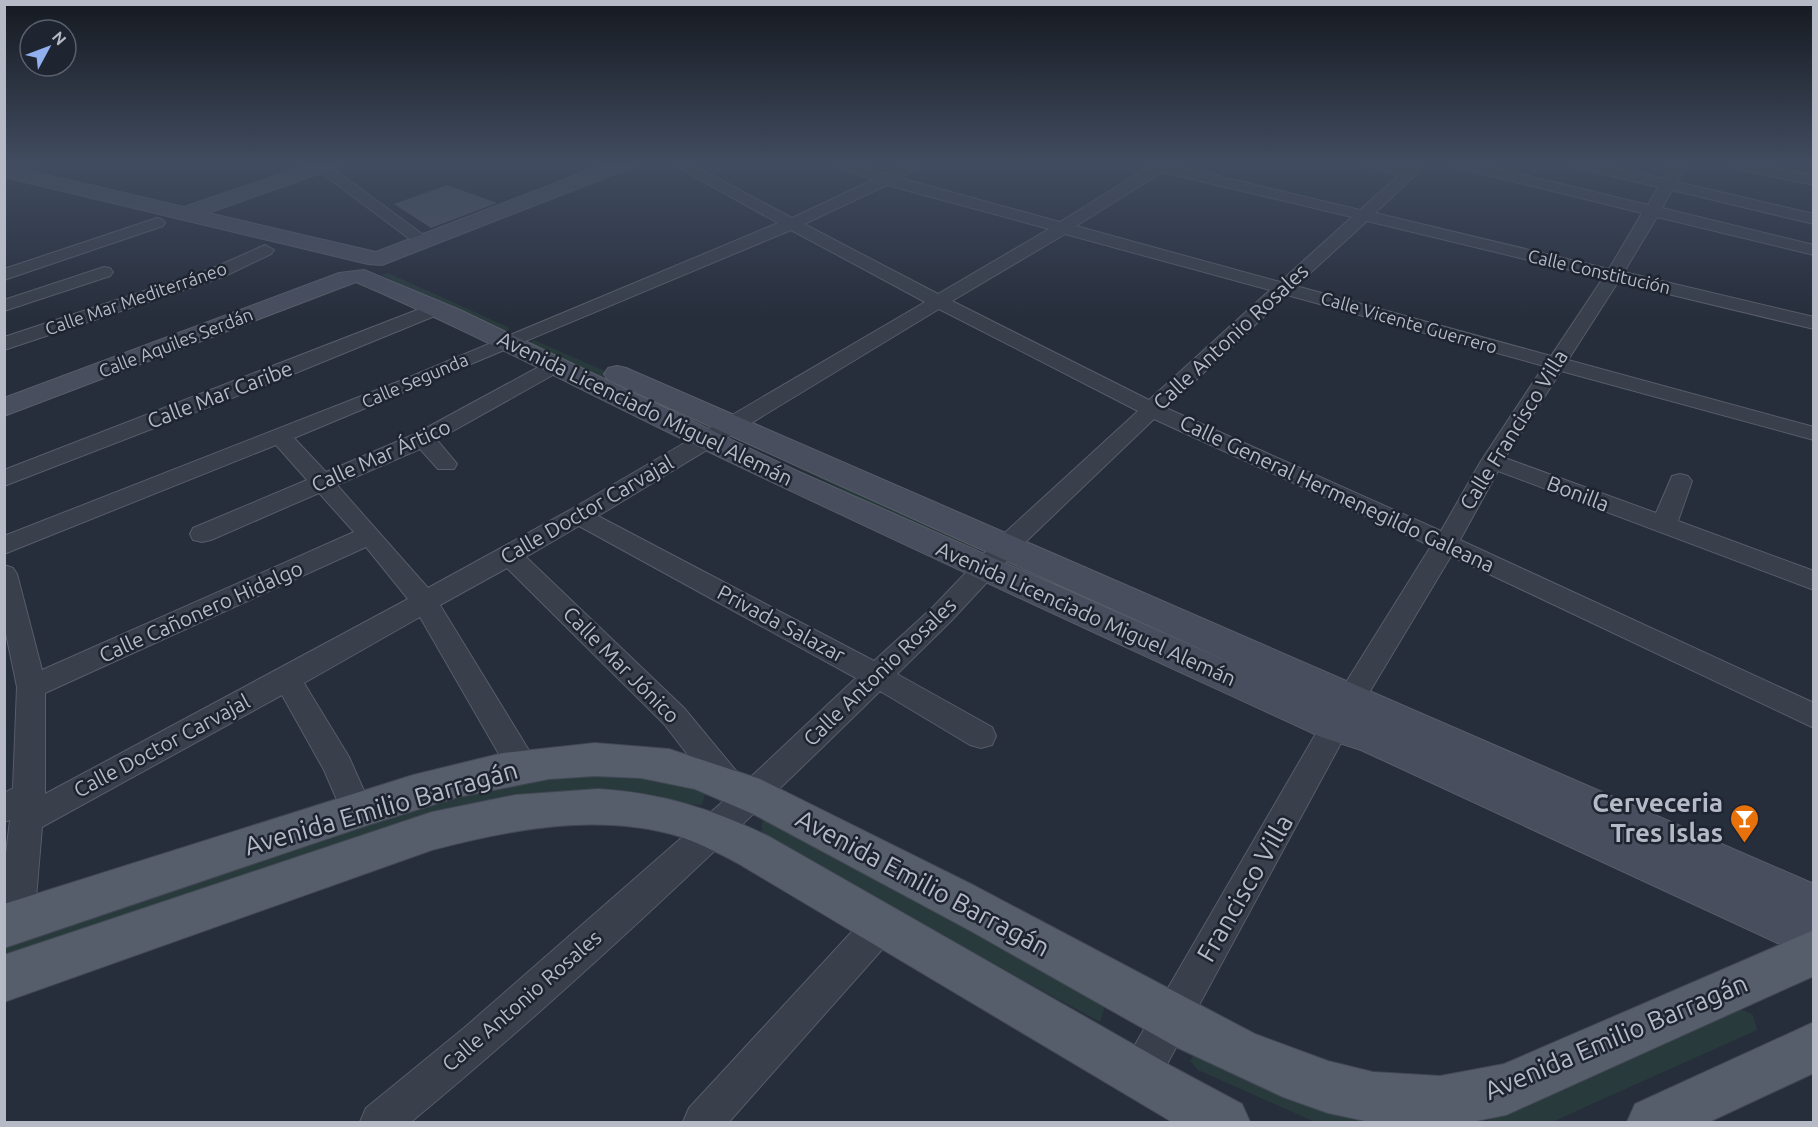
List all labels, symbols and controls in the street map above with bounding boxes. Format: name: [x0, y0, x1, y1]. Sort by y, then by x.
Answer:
north arrow: [18, 18, 78, 78]
text: N: [49, 28, 70, 49]
street label: Calle Constitución: [1526, 245, 1672, 297]
street label: Calle Mar Mediterráneo: [42, 258, 229, 339]
street label: Calle Antonio Rosales: [1148, 258, 1313, 414]
street label: Calle Vicente Guerrero: [1319, 287, 1500, 357]
street label: Calle Aquiles Serdán: [96, 303, 256, 381]
street label: Avenida Licenciado Miguel Alemán: [494, 326, 797, 490]
street label: Calle Francisco Villa: [1454, 345, 1572, 514]
street label: Calle Segunda: [358, 349, 471, 412]
street label: Calle Mar Caribe: [144, 355, 296, 433]
street label: Calle General Hermenegildo Galeana: [1176, 409, 1498, 577]
street label: Calle Mar Ártico: [307, 414, 454, 497]
street label: Calle Doctor Carvajal: [496, 450, 677, 568]
street label: Bonilla: [1544, 470, 1613, 516]
street label: Avenida Licenciado Miguel Alemán: [933, 536, 1240, 690]
street label: Calle Cañonero Hidalgo: [95, 555, 306, 667]
street label: Privada Salazar: [714, 579, 849, 667]
street label: Calle Antonio Rosales: [798, 592, 961, 750]
street label: Calle Mar Jónico: [559, 601, 685, 727]
street label: Calle Doctor Carvajal: [69, 689, 254, 802]
street label: Avenida Emilio Barragán: [241, 755, 521, 860]
place label: Cerveceria Tres Islas: [1592, 788, 1723, 847]
bar icon: Cerveceria Tres Islas: [1728, 802, 1760, 844]
street label: Avenida Emilio Barragán: [792, 803, 1055, 962]
street label: Francisco Villa: [1191, 809, 1298, 966]
street label: Calle Antonio Rosales: [437, 925, 606, 1076]
street label: Avenida Emilio Barragán: [1480, 968, 1752, 1105]

